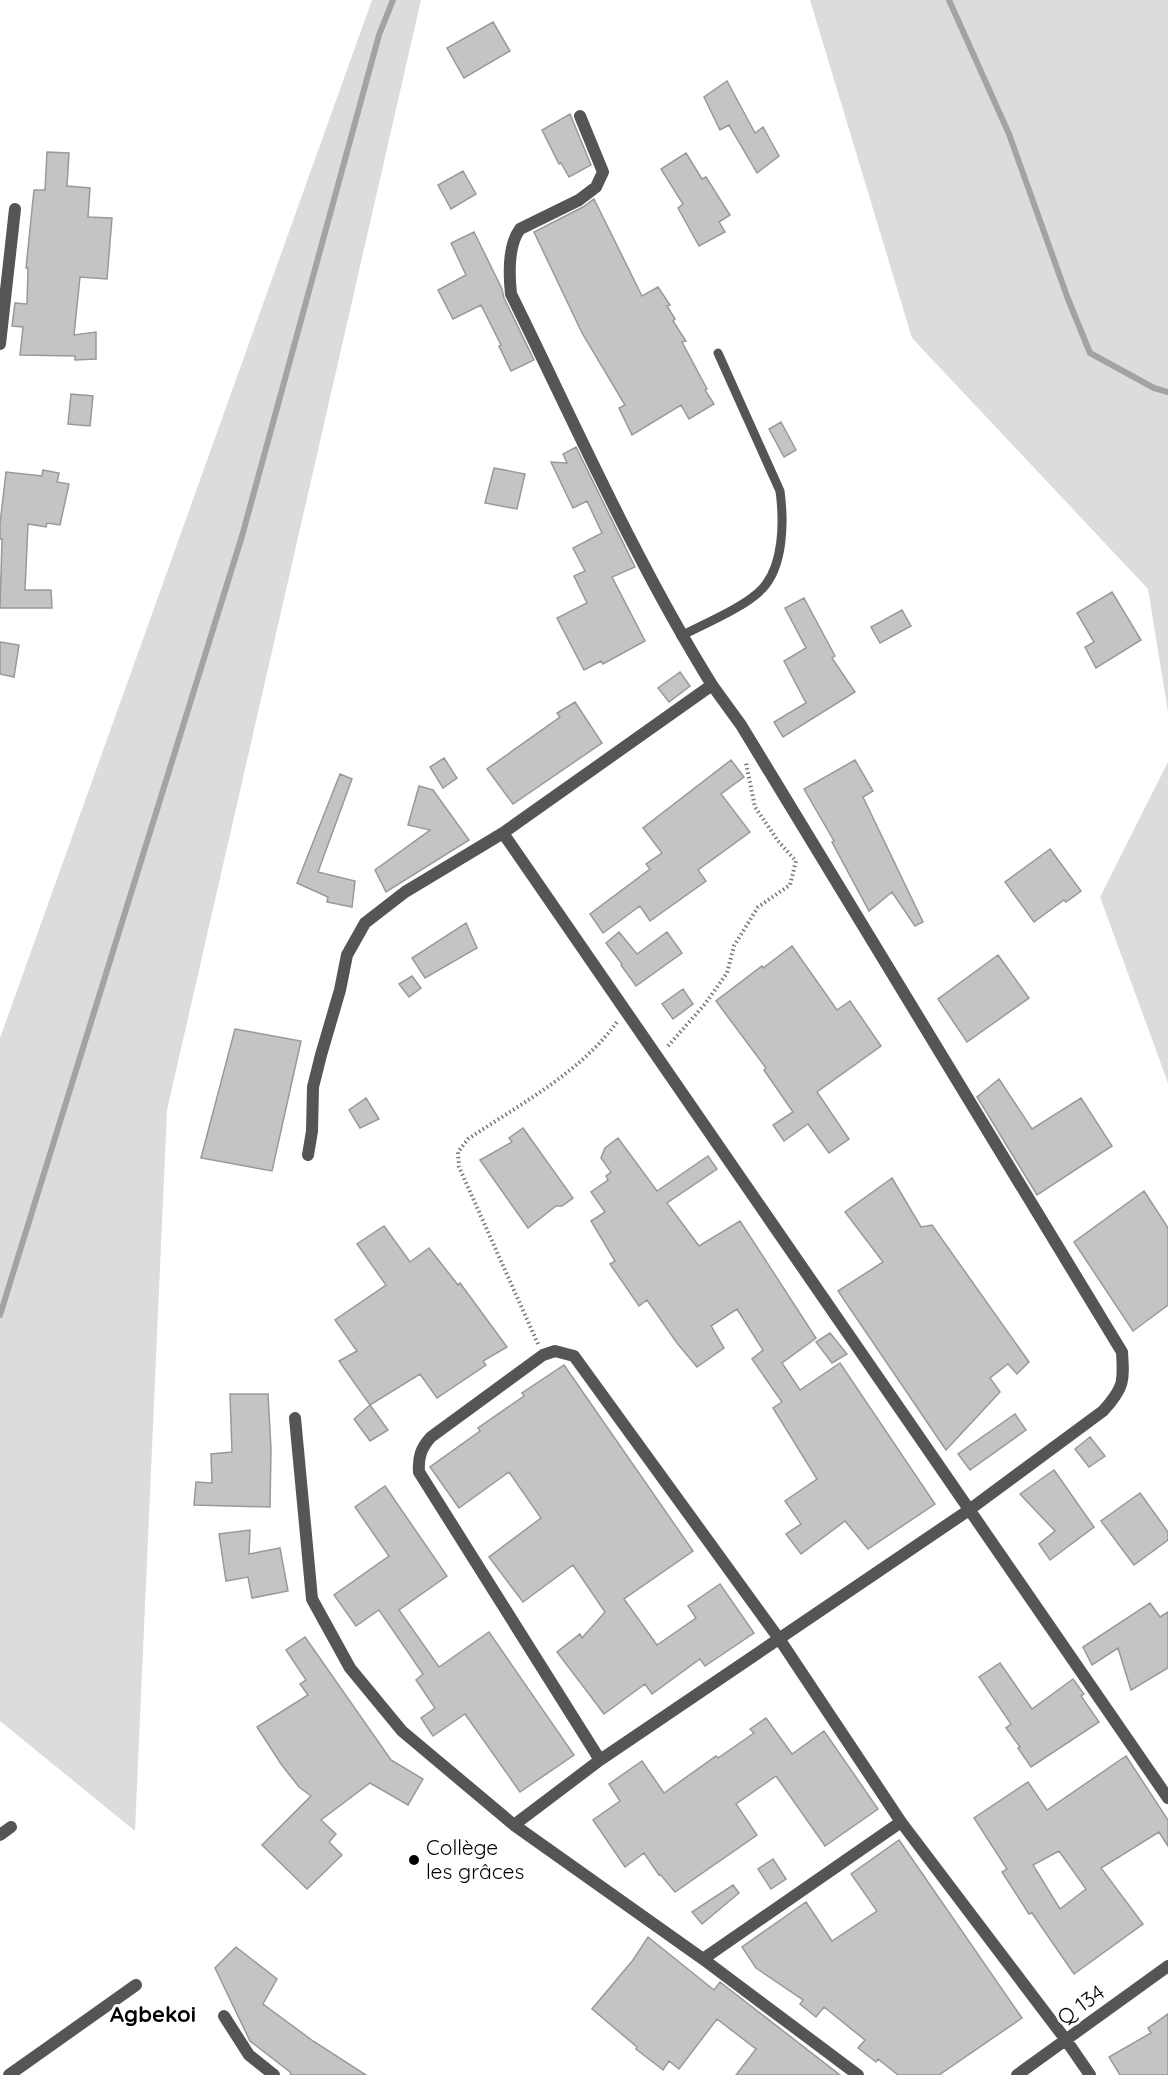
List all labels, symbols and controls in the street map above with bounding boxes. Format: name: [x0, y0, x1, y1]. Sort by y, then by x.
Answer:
place label: Collège les grâces: [426, 1834, 524, 1884]
marker: Collège les grâces: [407, 1853, 421, 1867]
street label: Q 134: [1052, 1978, 1109, 2030]
district label: Agbekoi: [110, 2000, 196, 2028]

